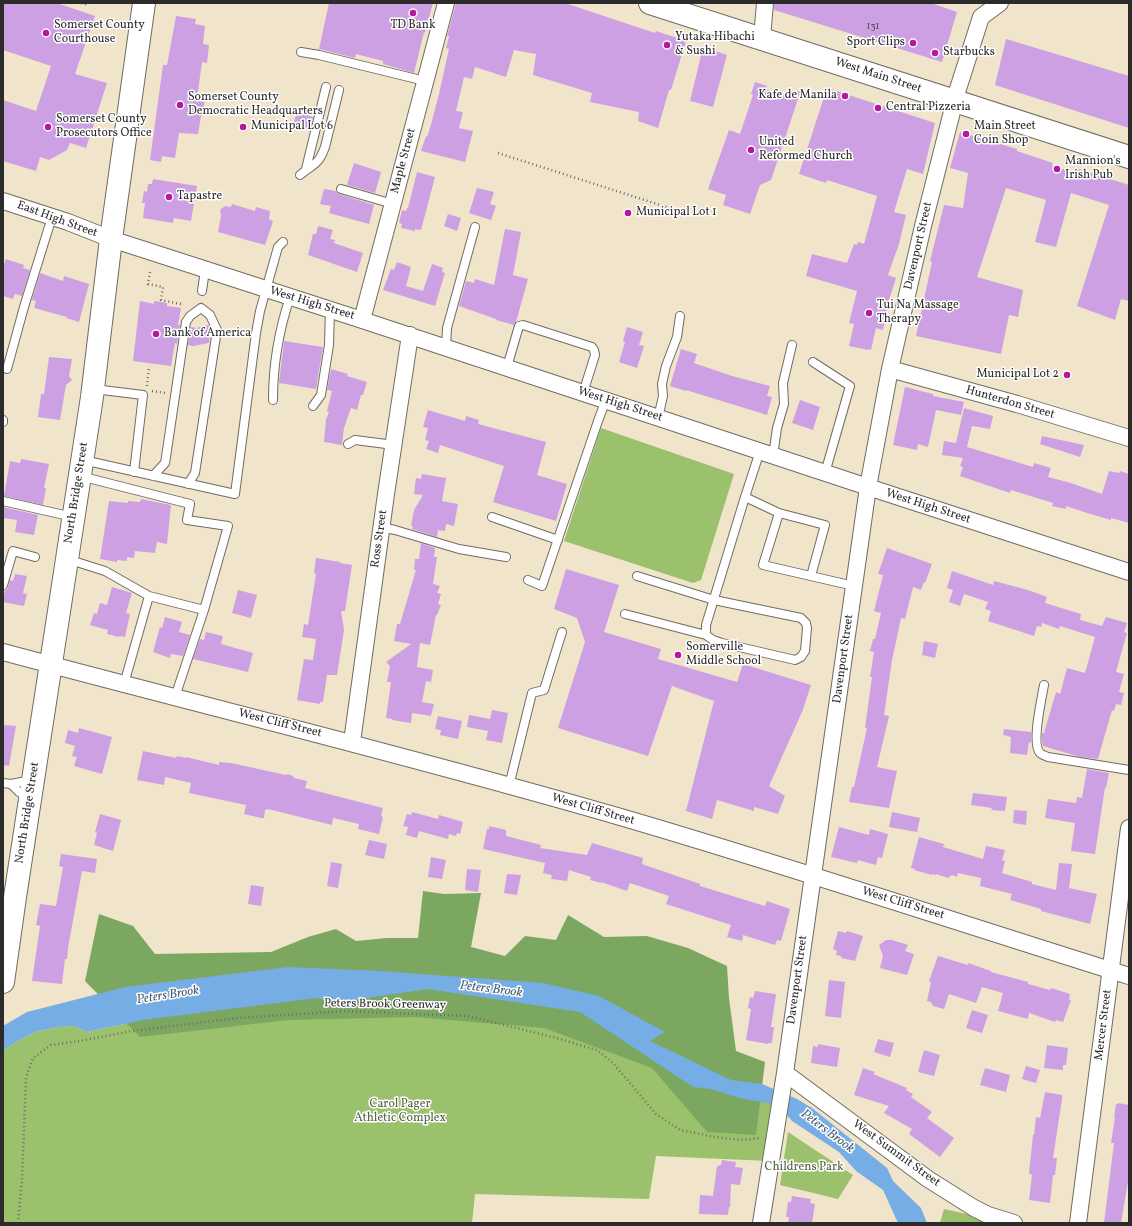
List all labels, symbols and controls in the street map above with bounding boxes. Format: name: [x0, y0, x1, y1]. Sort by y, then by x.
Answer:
marker: TD Bank: [408, 8, 418, 18]
place label: Somerset County Courthouse: [54, 19, 145, 47]
place label: TD Bank: [390, 19, 436, 33]
house number: 131: [867, 21, 879, 33]
marker: Somerset County Courthouse: [41, 28, 51, 38]
place label: Yutaka Hibachi & Sushi: [675, 31, 755, 59]
place label: Sport Clips: [846, 36, 905, 50]
marker: Sport Clips: [908, 38, 918, 48]
marker: Yutaka Hibachi & Sushi: [662, 40, 672, 50]
place label: Starbucks: [943, 46, 995, 60]
marker: Starbucks: [930, 48, 940, 58]
street label: West Main Street: [833, 55, 923, 97]
place label: Kafe de Manila: [758, 89, 837, 103]
place label: Somerset County Democratic Headquarters: [188, 91, 323, 119]
marker: Kafe de Manila: [840, 91, 850, 101]
marker: Somerset County Democratic Headquarters: [175, 100, 185, 110]
place label: Central Pizzeria: [886, 101, 971, 115]
marker: Central Pizzeria: [873, 103, 883, 113]
place label: Somerset County Prosecutors Office: [56, 113, 152, 141]
place label: Municipal Lot 6: [251, 120, 333, 134]
place label: Main Street Coin Shop: [974, 120, 1036, 148]
marker: Somerset County Prosecutors Office: [43, 122, 53, 132]
marker: Municipal Lot 6: [238, 122, 248, 132]
street label: Maple Street: [388, 127, 420, 195]
marker: Main Street Coin Shop: [961, 129, 971, 139]
place label: United Reformed Church: [759, 136, 853, 164]
marker: United Reformed Church: [746, 145, 756, 155]
place label: Mannion's Irish Pub: [1065, 155, 1121, 183]
marker: Mannion's Irish Pub: [1052, 164, 1062, 174]
place label: Tapastre: [177, 190, 222, 204]
marker: Tapastre: [164, 192, 174, 202]
street label: East High Street: [15, 199, 99, 241]
street label: Davenport Street: [902, 201, 936, 291]
place label: Municipal Lot 1: [636, 206, 717, 220]
marker: Municipal Lot 1: [623, 208, 633, 218]
street label: West High Street: [268, 284, 356, 324]
place label: Tui Na Massage Therapy: [877, 299, 959, 327]
marker: Tui Na Massage Therapy: [864, 308, 874, 318]
place label: Bank of America: [164, 327, 251, 341]
marker: Bank of America: [151, 329, 161, 339]
place label: Municipal Lot 2: [977, 368, 1059, 382]
marker: Municipal Lot 2: [1062, 370, 1072, 380]
street label: Hunterdon Street: [964, 383, 1056, 423]
street label: West High Street: [576, 385, 664, 425]
street label: North Bridge Street: [62, 441, 92, 545]
street label: West High Street: [884, 487, 972, 527]
street label: Ross Street: [369, 509, 391, 569]
street label: Davenport Street: [831, 614, 857, 704]
place label: Somerville Middle School: [686, 641, 761, 669]
marker: Somerville Middle School: [673, 650, 683, 660]
street label: West Cliff Street: [237, 707, 323, 741]
street label: North Bridge Street: [13, 761, 43, 865]
street label: West Cliff Street: [550, 791, 636, 829]
street label: West Cliff Street: [860, 885, 946, 923]
street label: Davenport Street: [785, 935, 811, 1025]
water label: Peters Brook: [459, 978, 523, 1002]
water label: Peters Brook: [136, 983, 200, 1009]
street label: Mercer Street: [1092, 989, 1116, 1061]
street label: Peters Brook Greenway: [324, 997, 446, 1013]
park label: Carol Pager Athletic Complex: [354, 1098, 446, 1126]
water label: Peters Brook: [797, 1107, 857, 1157]
street label: West Summit Street: [849, 1117, 943, 1191]
park label: Childrens Park: [765, 1161, 843, 1175]

